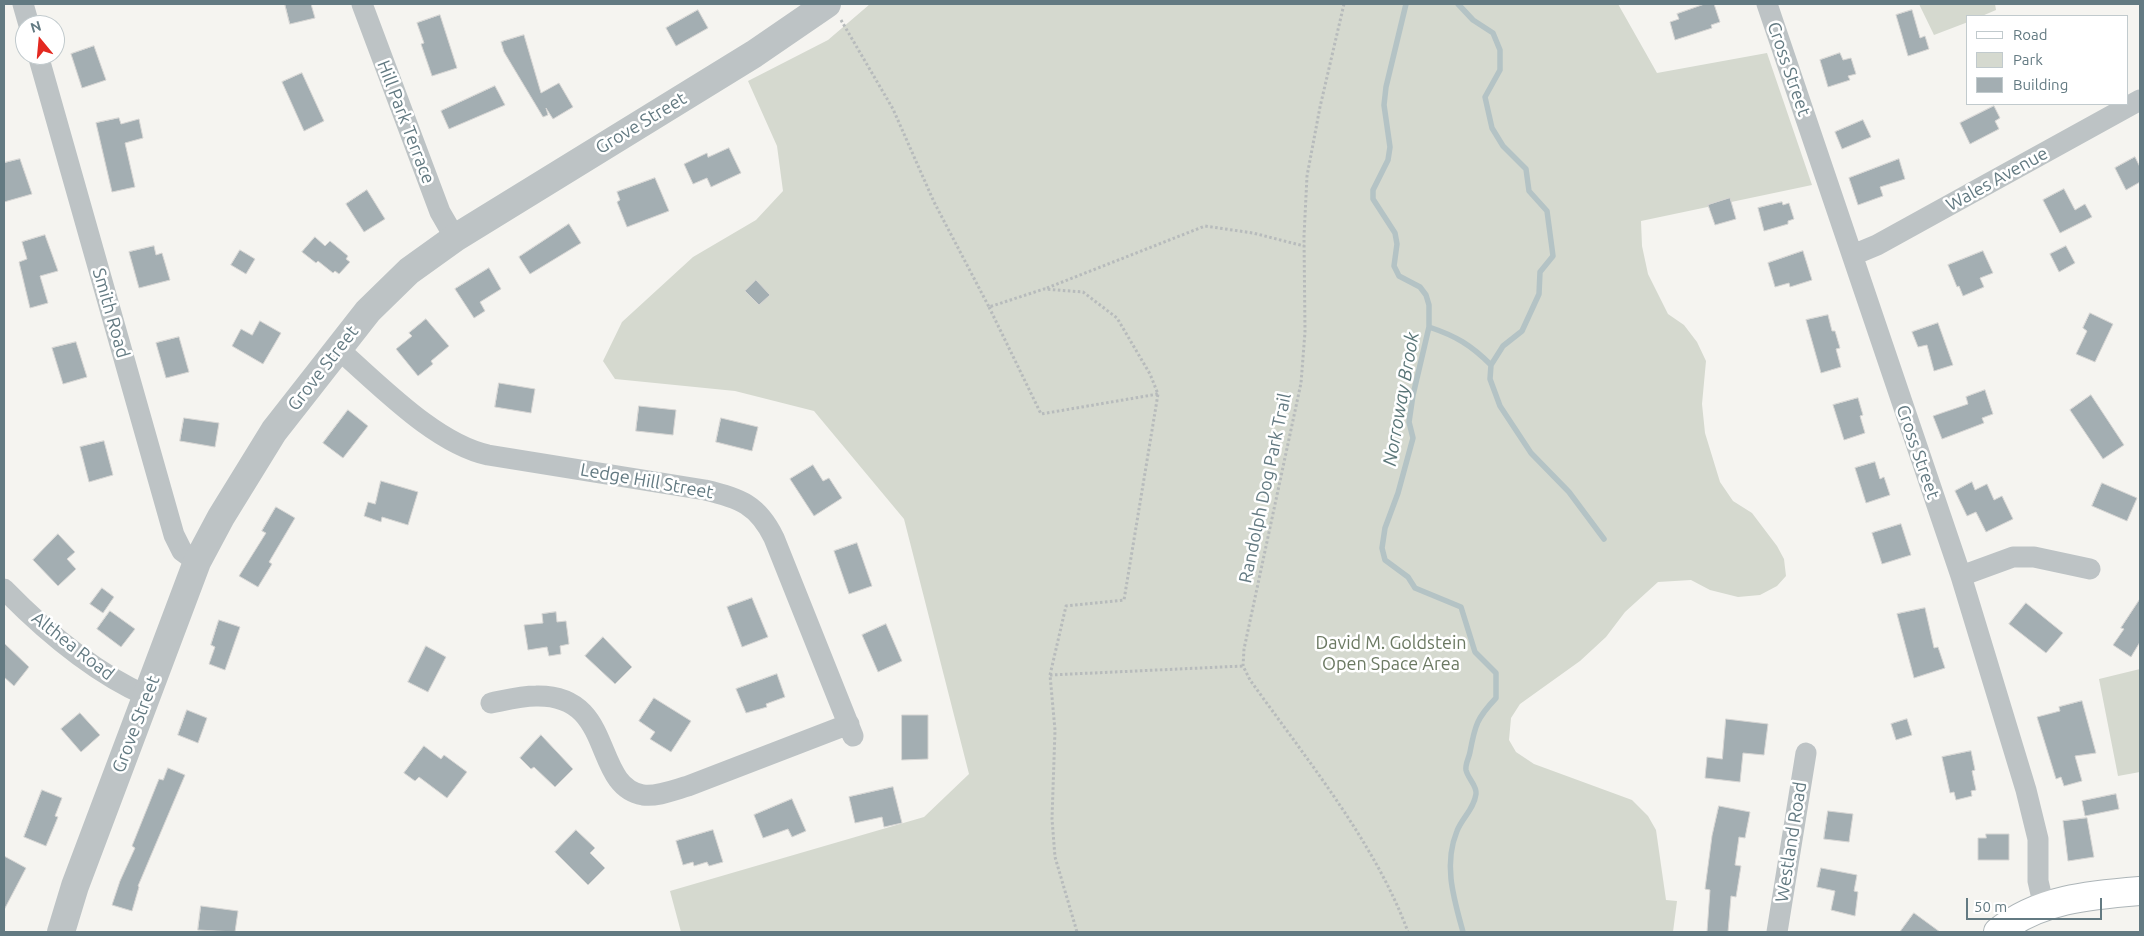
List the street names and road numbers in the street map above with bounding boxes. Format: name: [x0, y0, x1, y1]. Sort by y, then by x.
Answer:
street label: Cross Street: [1763, 19, 1815, 119]
street label: Hill Park Terrace: [373, 57, 439, 187]
street label: Grove Street: [592, 87, 690, 159]
street label: Wales Avenue: [1942, 142, 2052, 216]
street label: Smith Road: [88, 266, 134, 360]
street label: Grove Street: [283, 321, 363, 415]
street label: Randolph Dog Park Trail: [1234, 391, 1296, 585]
street label: Cross Street: [1892, 402, 1944, 502]
street label: Ledge Hill Street: [579, 459, 715, 503]
street label: Althea Road: [28, 607, 118, 685]
street label: Grove Street: [108, 672, 164, 776]
street label: Westland Road: [1771, 780, 1811, 904]

